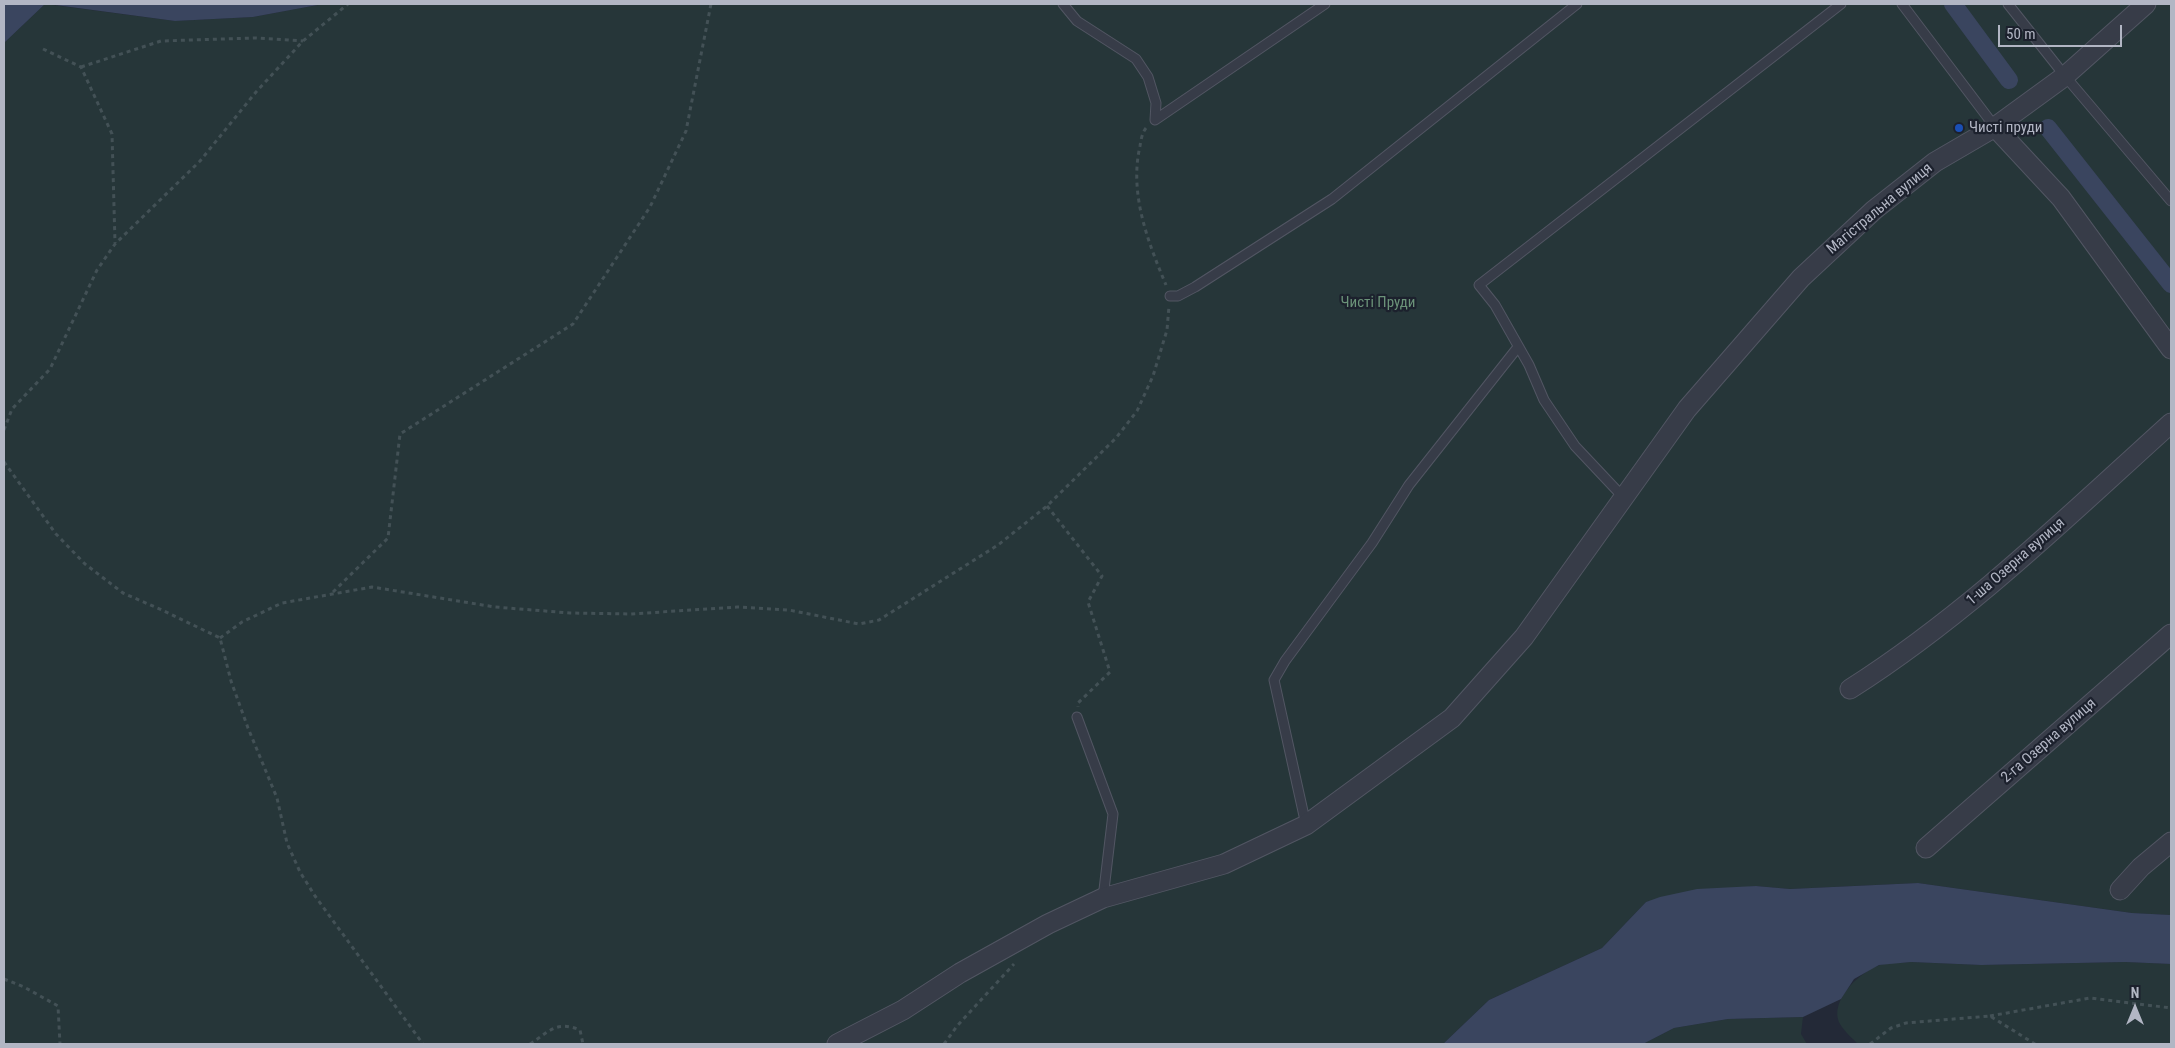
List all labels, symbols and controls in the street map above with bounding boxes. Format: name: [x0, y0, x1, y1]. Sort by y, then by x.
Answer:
scale bar: [2000, 15, 2124, 47]
text: 50 m: [2006, 25, 2036, 43]
place label: Чисті пруди: [1969, 119, 2042, 137]
marker: Чисті пруди: [1953, 122, 1965, 134]
street label: Магістральна вулиця: [1823, 160, 1937, 258]
park label: Чисті Пруди: [1341, 294, 1415, 312]
street label: 1-ша Озерна вулиця: [1963, 514, 2069, 610]
street label: 2-га Озерна вулиця: [1998, 695, 2100, 787]
north arrow: [2110, 983, 2160, 1033]
text: N: [2131, 985, 2139, 1001]

